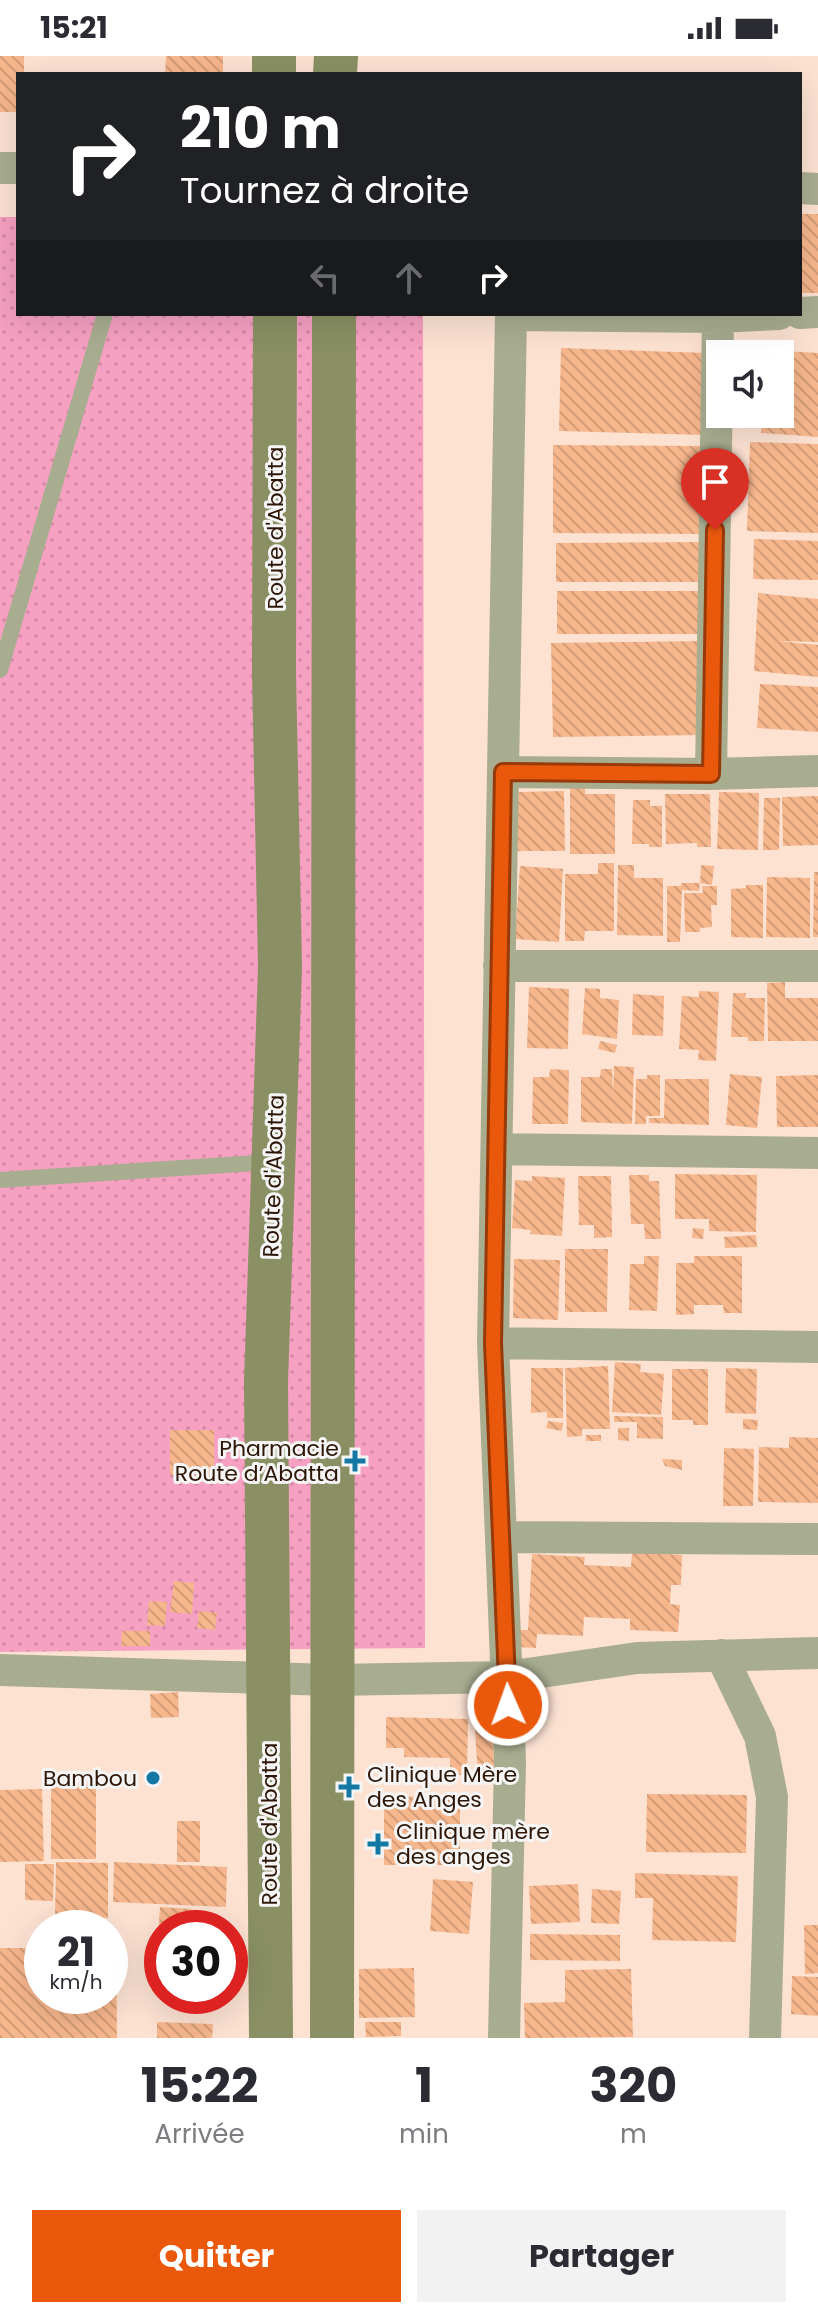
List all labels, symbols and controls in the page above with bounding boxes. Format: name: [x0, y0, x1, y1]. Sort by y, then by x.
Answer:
text: 15:21: [40, 6, 108, 49]
text: 210 m: [180, 89, 341, 168]
icon: right: [48, 104, 152, 208]
text: Tournez à droite: [180, 165, 469, 216]
icon: left: [303, 256, 347, 300]
icon: ahead: [387, 256, 431, 300]
icon: right: [471, 256, 515, 300]
map controls: [706, 340, 794, 428]
button: sound: [706, 340, 794, 428]
street label: Route d'Abatta: [260, 447, 291, 609]
pin: [681, 448, 749, 530]
icon: arrive: [693, 460, 737, 504]
street label: Route d'Abatta: [255, 1094, 292, 1258]
place label: Pharmacie Route d’Abatta: [175, 1433, 339, 1489]
marker: Pharmacie Route d’Abatta: [346, 1452, 364, 1470]
position arrow: [466, 1663, 550, 1747]
street label: Route d'Abatta: [254, 1743, 285, 1905]
place label: Clinique Mère des Anges: [367, 1759, 517, 1815]
place label: Bambou: [43, 1763, 137, 1794]
marker: Bambou: [144, 1769, 162, 1787]
marker: Clinique Mère des Anges: [338, 1776, 360, 1798]
place label: Clinique mère des anges: [396, 1816, 550, 1872]
marker: Clinique mère des anges: [367, 1833, 389, 1855]
speed limit sign: 30: [144, 1910, 248, 2014]
text: 21: [57, 1924, 95, 1980]
text: km/h: [49, 1968, 103, 1996]
text: 15:22: [141, 2052, 258, 2119]
text: 1: [415, 2052, 433, 2119]
text: 320: [590, 2052, 677, 2119]
text: Arrivée: [154, 2116, 245, 2152]
text: min: [399, 2116, 449, 2152]
text: m: [620, 2116, 647, 2152]
button: Quitter: [32, 2210, 401, 2302]
button: Partager: [417, 2210, 786, 2302]

